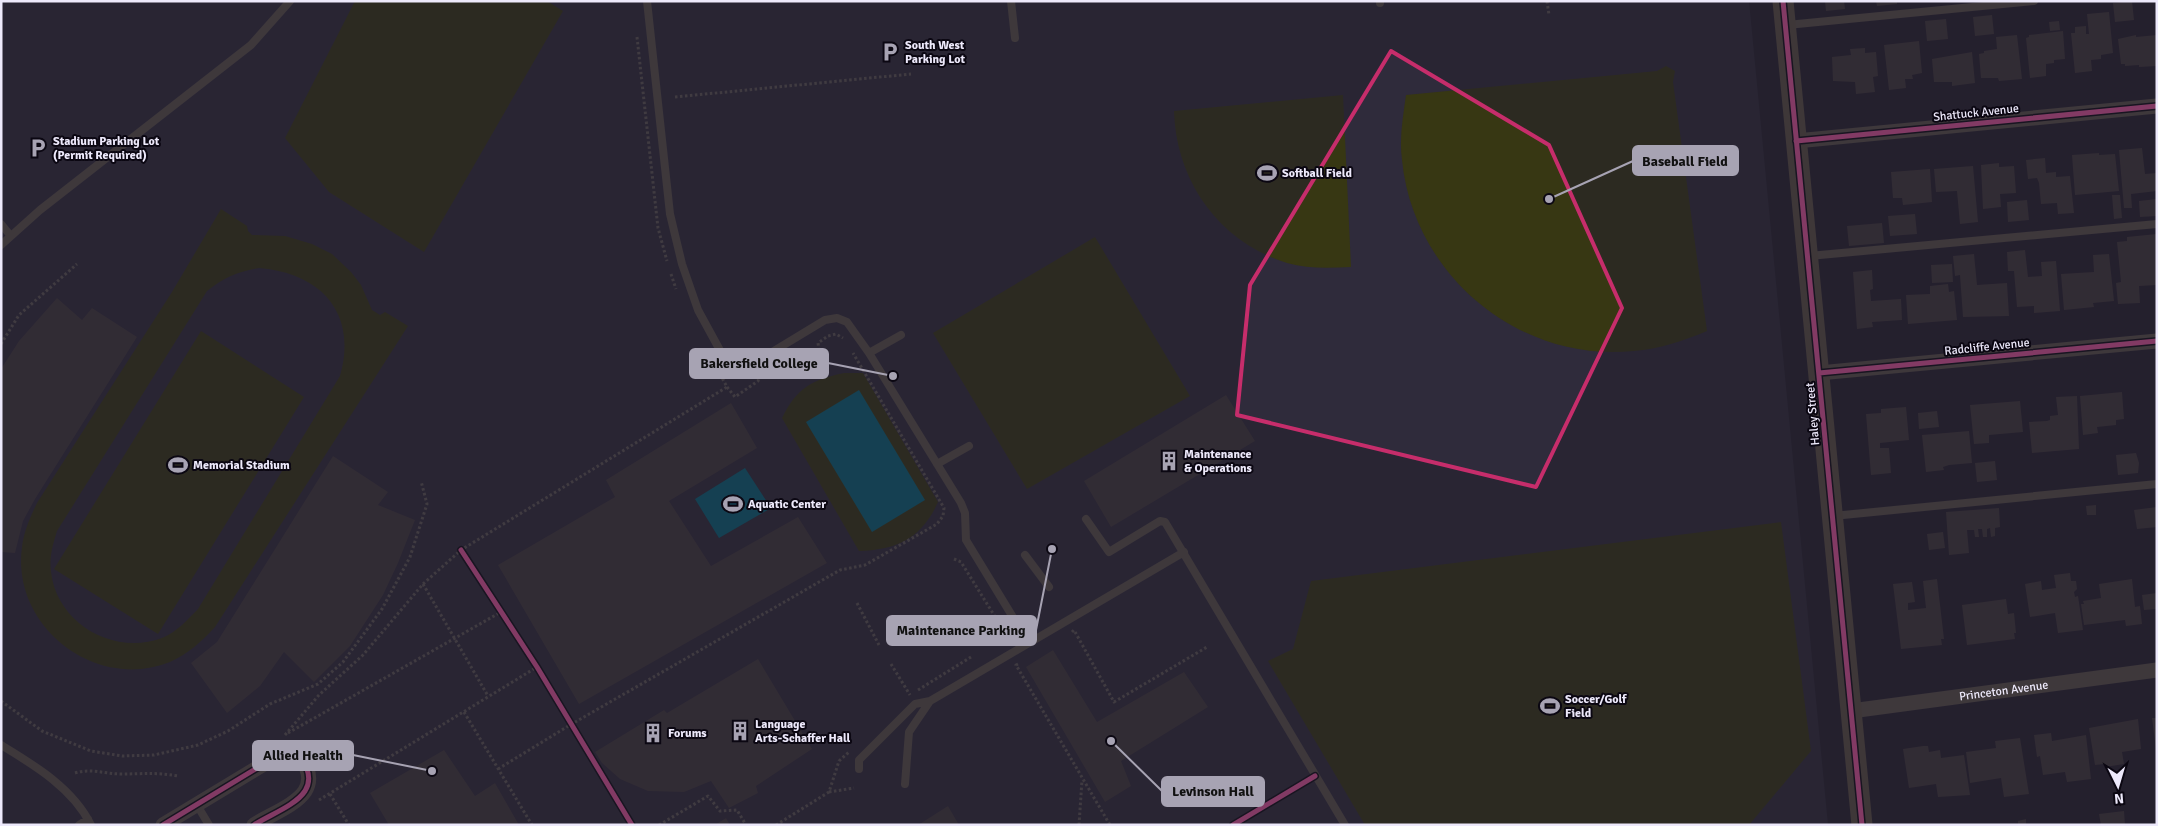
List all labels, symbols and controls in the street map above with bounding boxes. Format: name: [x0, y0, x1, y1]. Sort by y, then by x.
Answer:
place label: South West Parking Lot: [905, 38, 966, 67]
parking icon: South West Parking Lot: [879, 41, 901, 63]
street label: Shattuck Avenue: [1932, 101, 2020, 125]
place label: Stadium Parking Lot (Permit Required): [53, 134, 160, 163]
parking icon: Stadium Parking Lot (Permit Required): [27, 137, 49, 159]
callout: Baseball Field: [1633, 146, 1738, 175]
text: Baseball Field: [1642, 153, 1728, 170]
sports icon: Softball Field: [1256, 162, 1278, 184]
place label: Softball Field: [1282, 166, 1352, 181]
street label: Radcliffe Avenue: [1944, 335, 2030, 359]
callout: Bakersfield College: [690, 349, 828, 378]
text: Bakersfield College: [700, 355, 818, 372]
street label: Haley Street: [1803, 382, 1823, 446]
place label: Maintenance & Operations: [1184, 447, 1253, 476]
building icon: Maintenance & Operations: [1158, 450, 1180, 472]
sports icon: Memorial Stadium: [167, 454, 189, 476]
place label: Memorial Stadium: [193, 458, 290, 473]
sports icon: Aquatic Center: [722, 493, 744, 515]
place label: Aquatic Center: [748, 497, 826, 512]
callout: Maintenance Parking: [887, 616, 1036, 645]
text: Maintenance Parking: [896, 622, 1026, 639]
street label: Princeton Avenue: [1958, 677, 2049, 704]
place label: Soccer/Golf Field: [1565, 692, 1627, 721]
sports icon: Soccer/Golf Field: [1539, 695, 1561, 717]
place label: Language Arts-Schaffer Hall: [755, 717, 851, 746]
building icon: Language Arts-Schaffer Hall: [729, 720, 751, 742]
building icon: Forums: [642, 722, 664, 744]
place label: Forums: [668, 726, 707, 741]
callout: Allied Health: [253, 741, 353, 770]
text: Allied Health: [263, 747, 343, 764]
north arrow: [2093, 761, 2143, 811]
callout: Levinson Hall: [1162, 777, 1264, 806]
text: Levinson Hall: [1172, 783, 1255, 800]
text: N: [2113, 790, 2125, 807]

